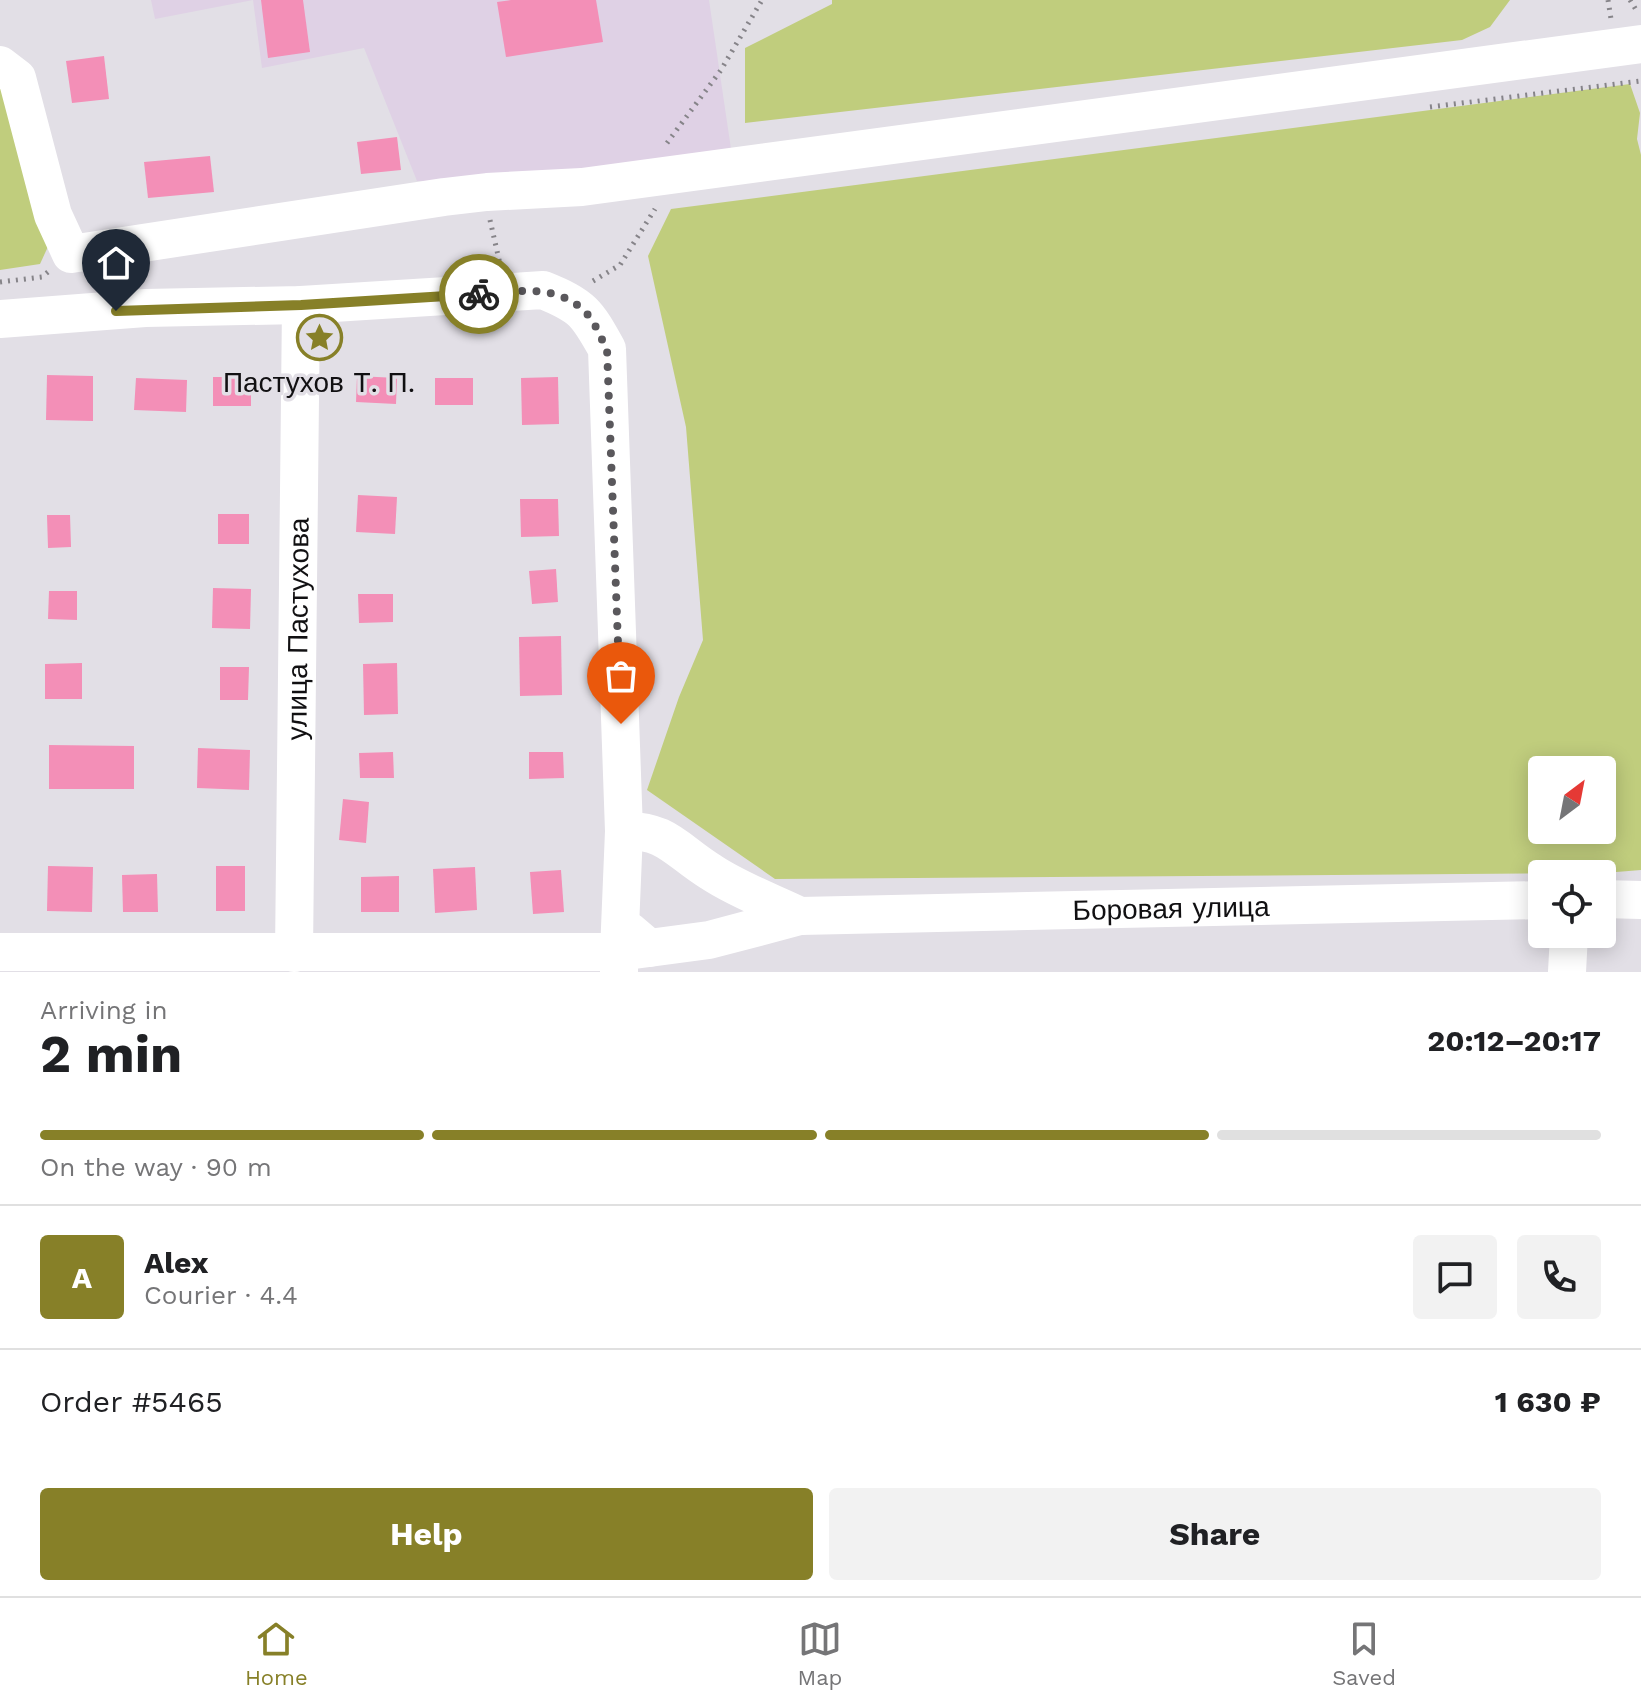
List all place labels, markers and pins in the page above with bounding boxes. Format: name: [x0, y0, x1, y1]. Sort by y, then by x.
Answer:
pin: [82, 229, 150, 311]
place icon: Пастухов Т. П.: [295, 313, 343, 361]
place label: Пастухов Т. П.: [223, 366, 415, 399]
pin: [587, 642, 655, 724]

